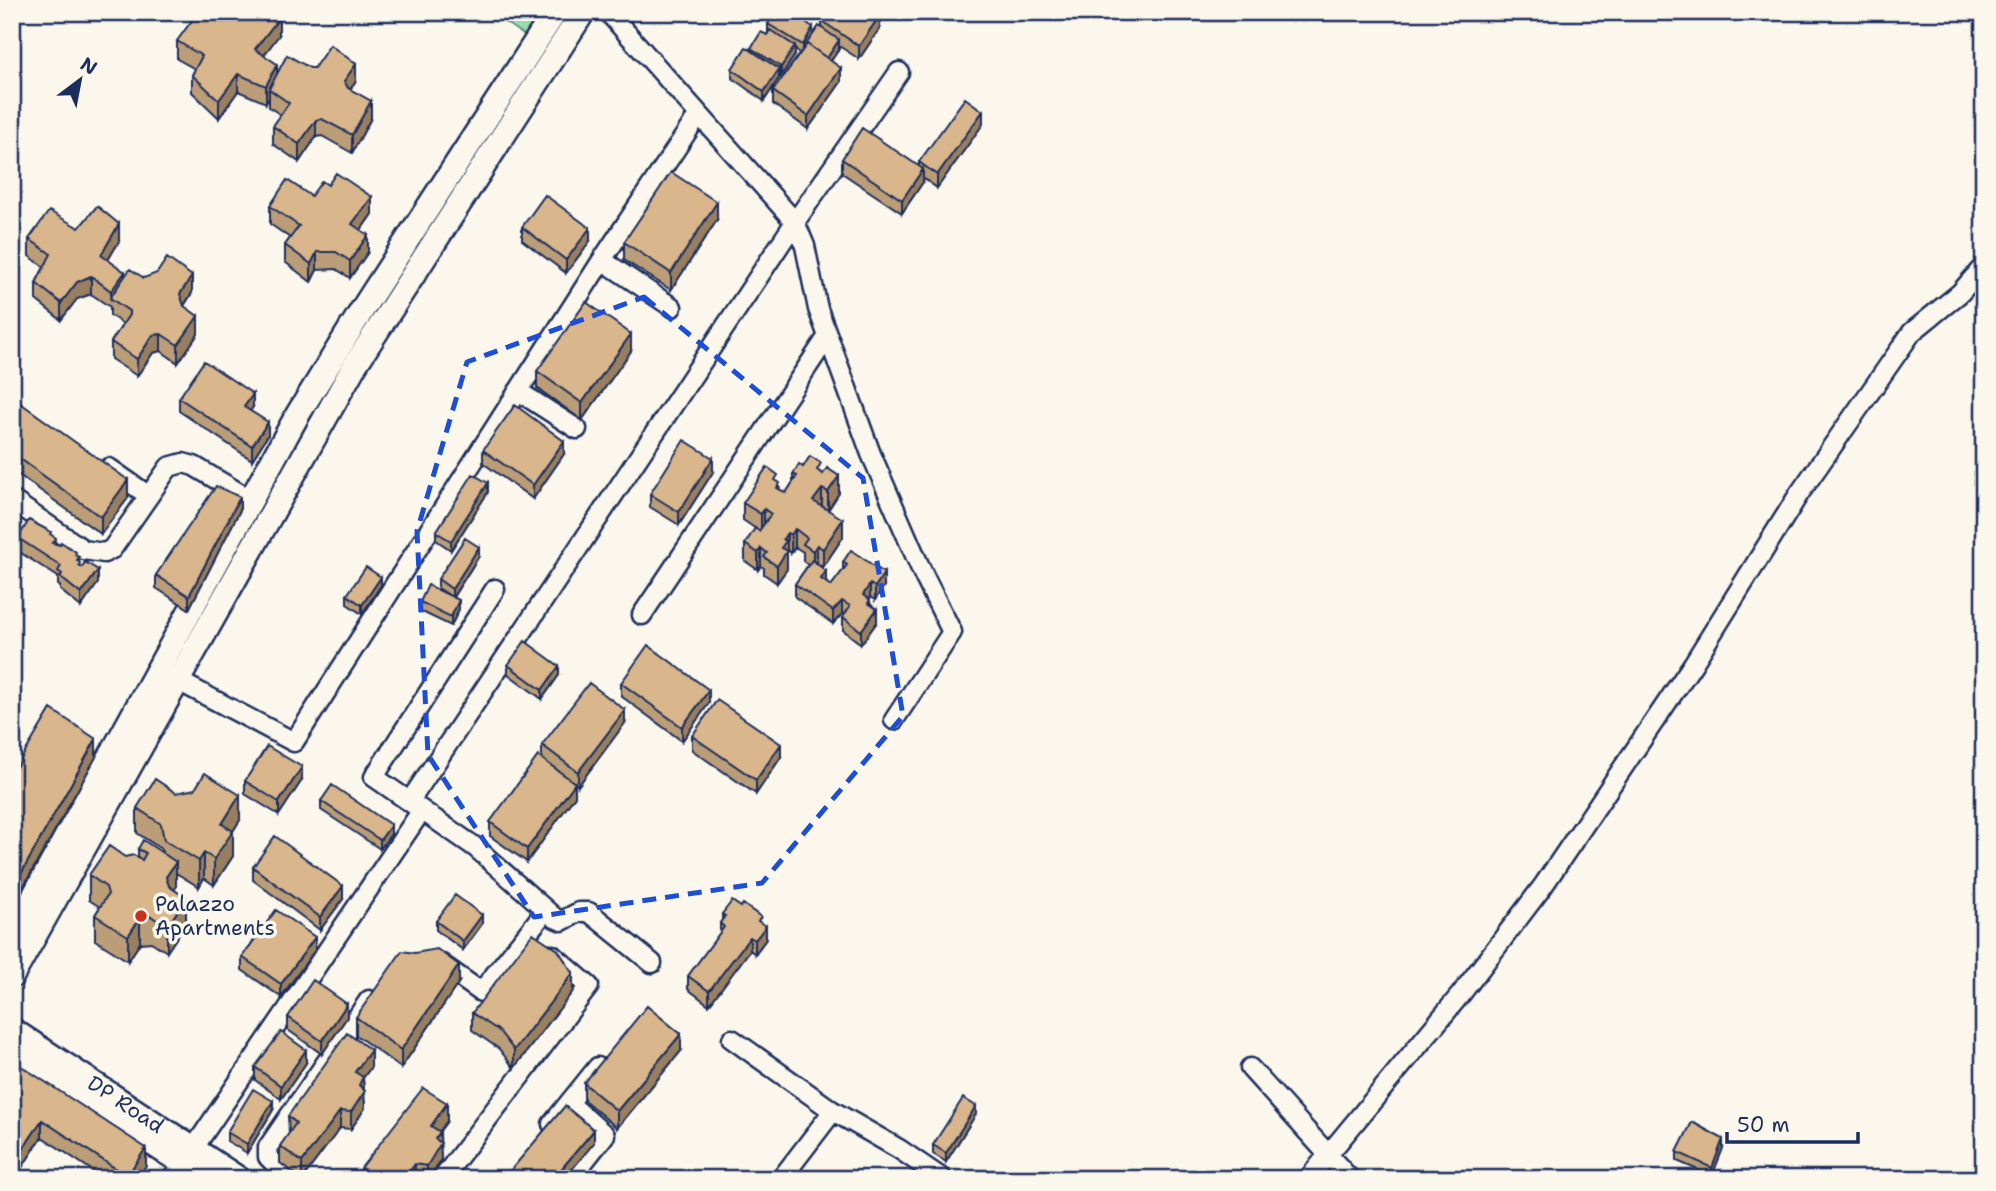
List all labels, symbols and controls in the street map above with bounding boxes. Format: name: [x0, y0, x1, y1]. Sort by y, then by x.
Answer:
north arrow: [46, 46, 116, 116]
text: N: [76, 51, 102, 81]
place label: Palazzo Apartments: [155, 890, 275, 942]
marker: Palazzo Apartments: [133, 908, 149, 924]
street label: DP Road: [82, 1069, 169, 1140]
scale bar: [1727, 1100, 1858, 1144]
text: 50 m: [1737, 1111, 1790, 1139]

